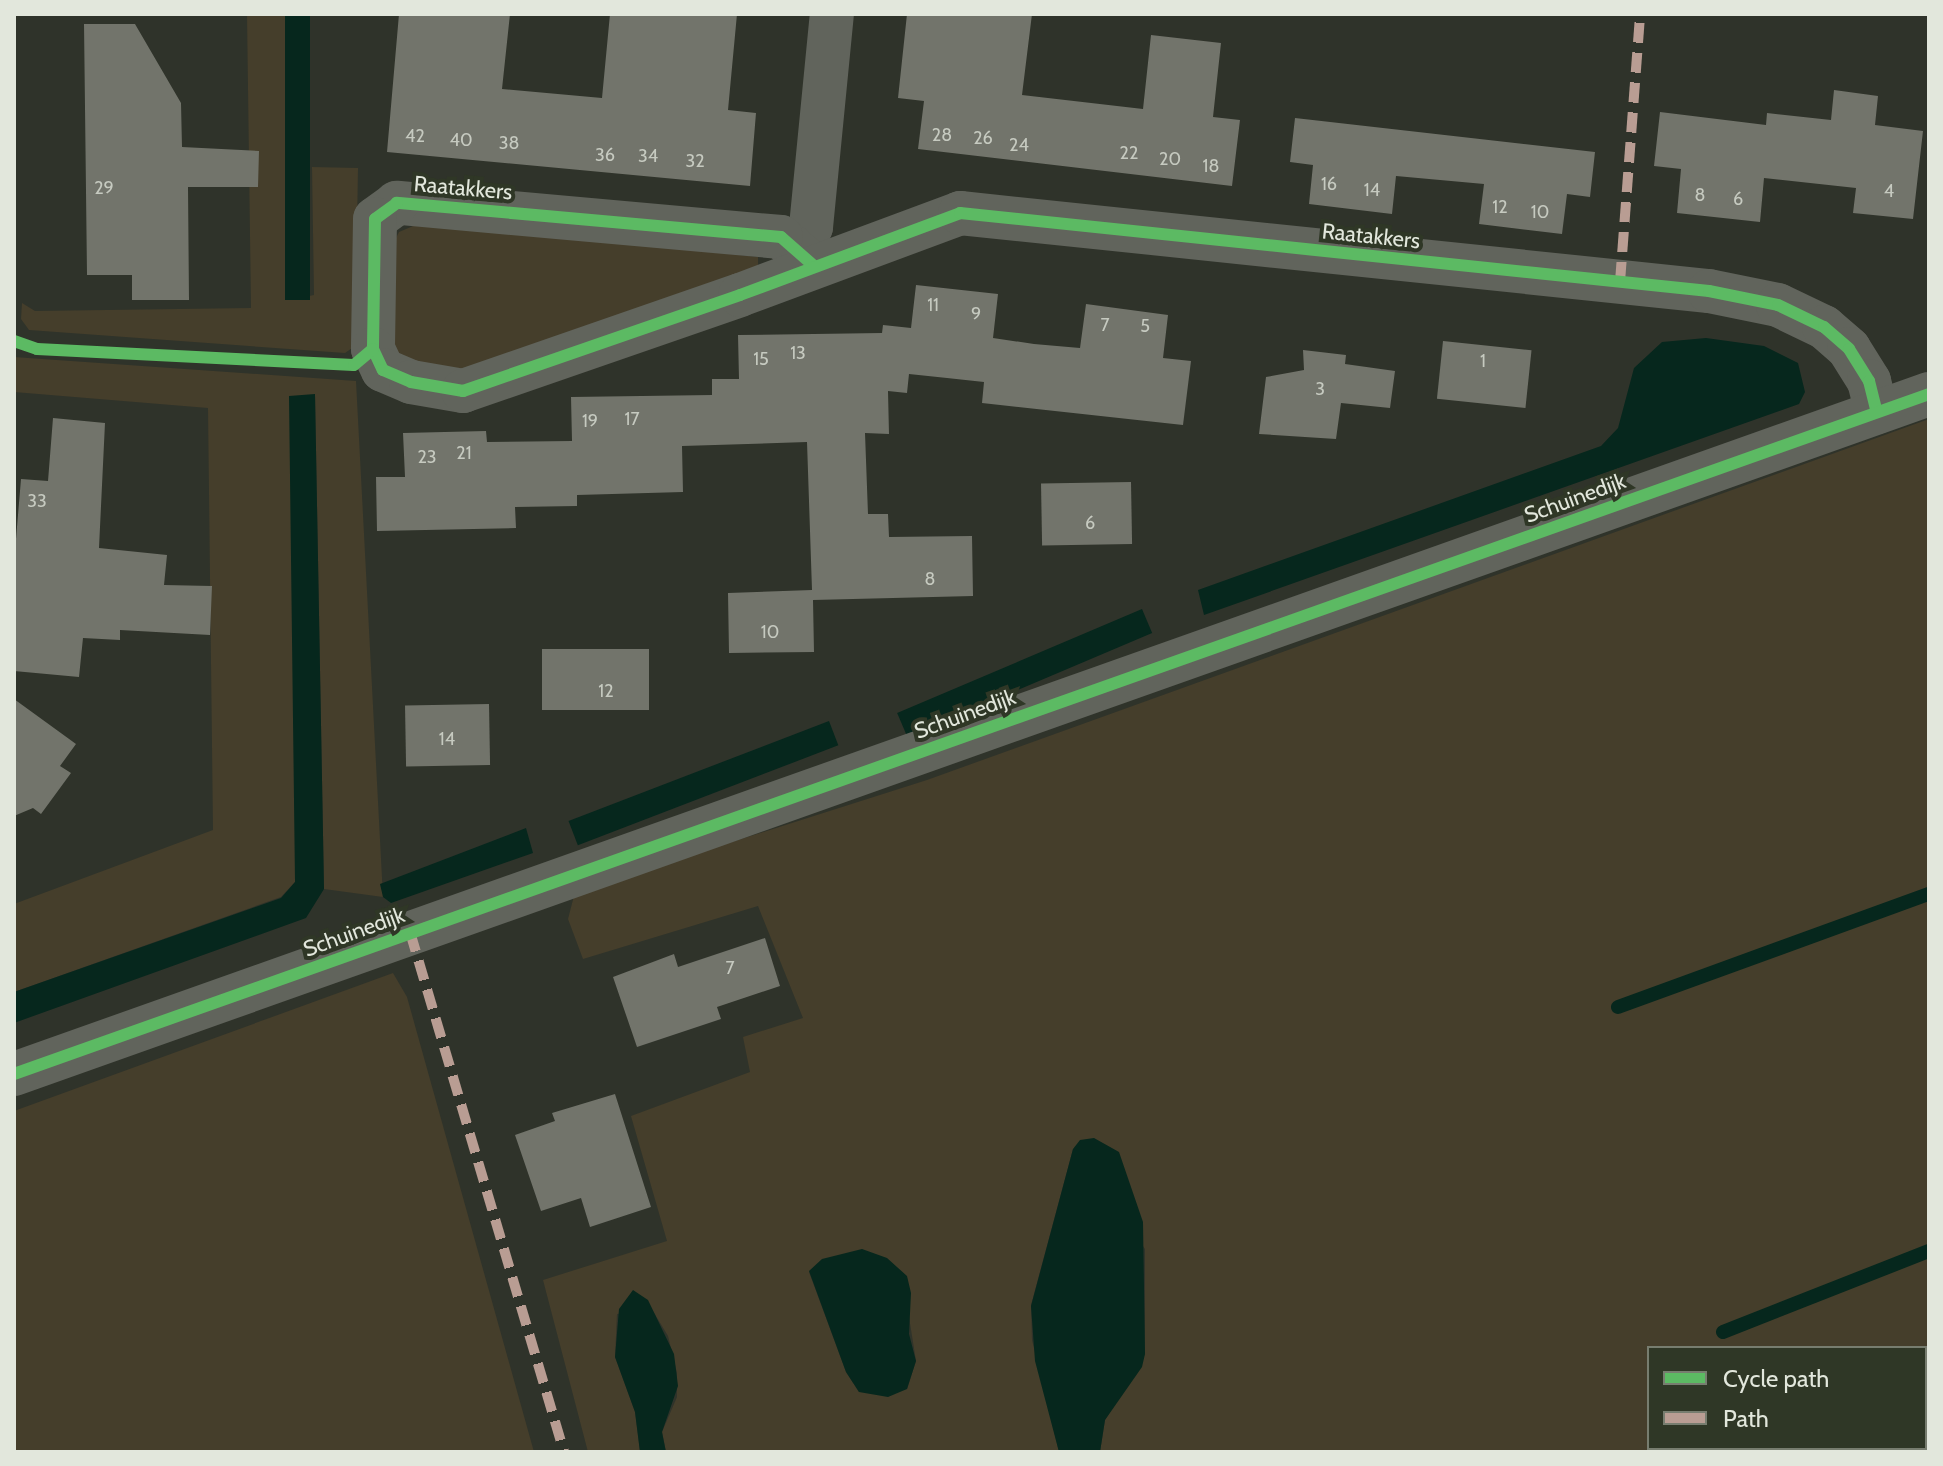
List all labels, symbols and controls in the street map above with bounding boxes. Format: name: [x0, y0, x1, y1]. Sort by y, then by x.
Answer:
house number: 28: [932, 124, 952, 146]
house number: 42: [405, 125, 425, 147]
house number: 26: [973, 127, 993, 149]
house number: 40: [450, 129, 472, 151]
house number: 38: [499, 132, 519, 154]
house number: 24: [1009, 134, 1029, 156]
house number: 22: [1120, 142, 1138, 164]
house number: 36: [595, 144, 615, 166]
house number: 34: [638, 145, 658, 167]
house number: 20: [1159, 148, 1181, 170]
house number: 32: [685, 150, 705, 172]
house number: 18: [1203, 155, 1219, 177]
street label: Raatakkers: [413, 171, 513, 205]
house number: 16: [1321, 173, 1337, 195]
house number: 29: [94, 177, 114, 199]
house number: 14: [1364, 179, 1380, 201]
house number: 4: [1884, 180, 1894, 202]
house number: 8: [1695, 184, 1705, 206]
house number: 6: [1733, 188, 1743, 210]
house number: 12: [1492, 196, 1508, 218]
house number: 10: [1531, 201, 1549, 223]
street label: Raatakkers: [1321, 218, 1421, 254]
house number: 11: [927, 294, 939, 316]
house number: 9: [971, 303, 981, 325]
house number: 7: [1100, 314, 1110, 336]
house number: 5: [1140, 315, 1150, 337]
house number: 13: [790, 342, 806, 364]
house number: 15: [753, 348, 769, 370]
house number: 1: [1480, 350, 1486, 372]
house number: 3: [1315, 378, 1325, 400]
house number: 17: [625, 408, 639, 430]
house number: 19: [582, 410, 598, 432]
house number: 21: [456, 442, 472, 464]
house number: 23: [417, 446, 437, 468]
street label: Schuinedijk: [1521, 467, 1629, 529]
house number: 33: [27, 490, 47, 512]
house number: 6: [1085, 512, 1095, 534]
house number: 8: [925, 568, 935, 590]
house number: 10: [761, 621, 779, 643]
house number: 12: [598, 680, 614, 702]
street label: Schuinedijk: [911, 683, 1019, 745]
house number: 14: [439, 728, 455, 750]
street label: Schuinedijk: [300, 901, 408, 963]
house number: 7: [725, 957, 735, 979]
legend: [1647, 1346, 1927, 1450]
text: Cycle path: [1723, 1364, 1829, 1393]
text: Path: [1723, 1404, 1769, 1433]

